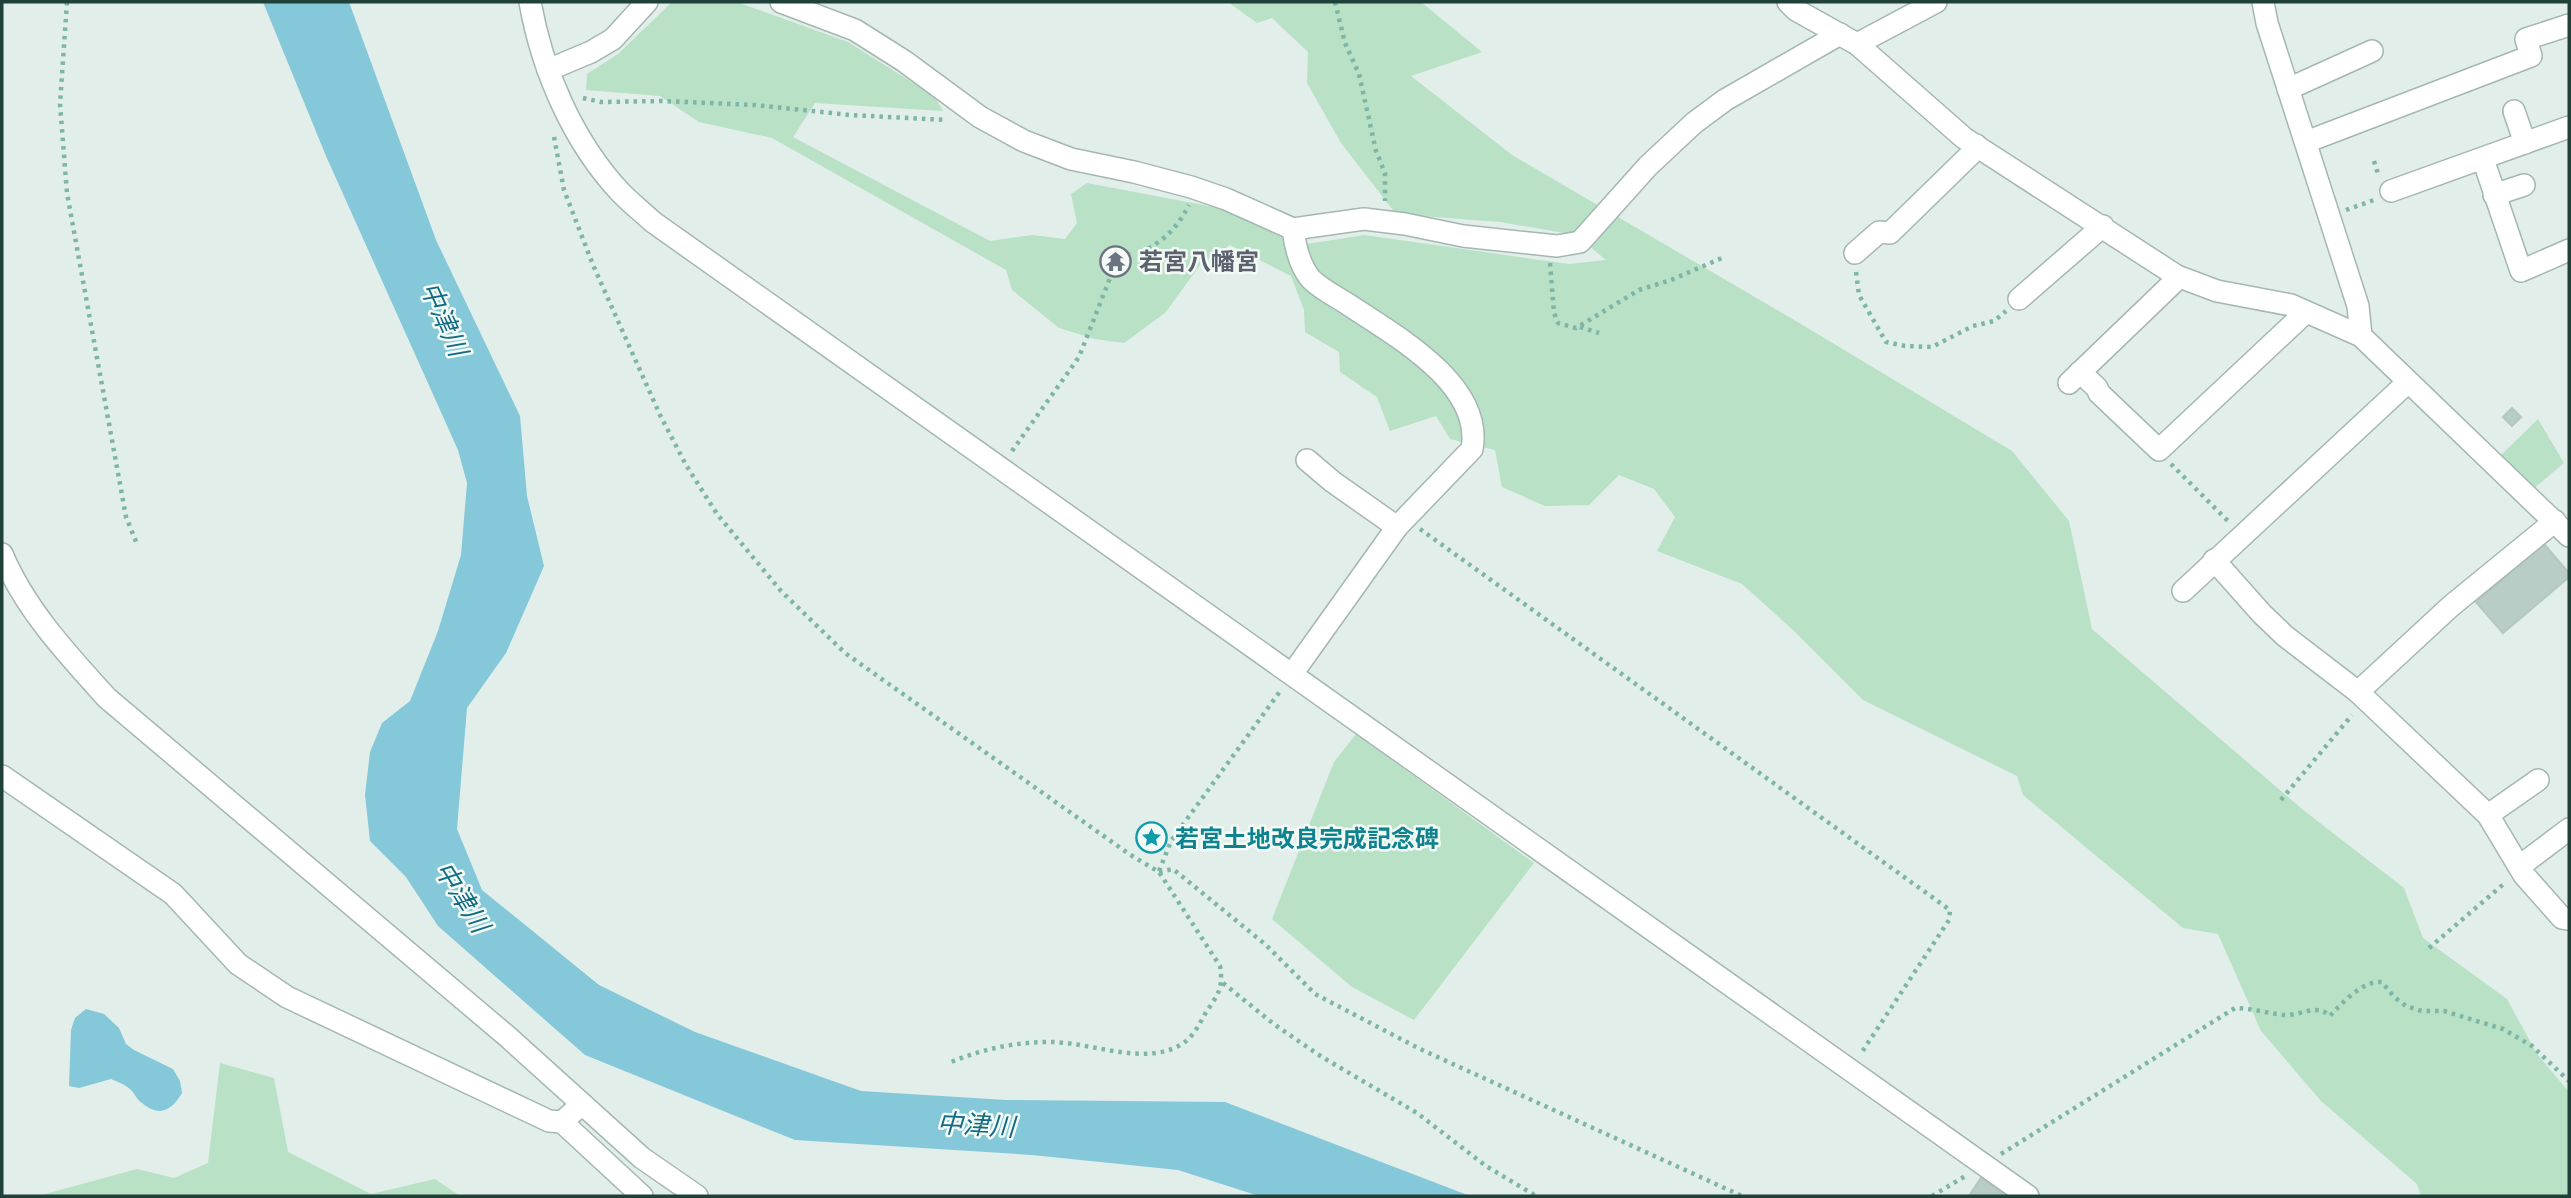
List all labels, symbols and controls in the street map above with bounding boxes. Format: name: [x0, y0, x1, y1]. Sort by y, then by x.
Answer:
temple icon: 若宮八幡宮: [1099, 244, 1133, 278]
place label: 若宮八幡宮: [1139, 244, 1259, 279]
water label: 中津川: [411, 276, 478, 365]
place icon: 若宮土地改良完成記念碑: [1135, 821, 1169, 855]
place label: 若宮土地改良完成記念碑: [1175, 821, 1439, 856]
water label: 中津川: [425, 854, 500, 943]
water label: 中津川: [936, 1104, 1019, 1146]

